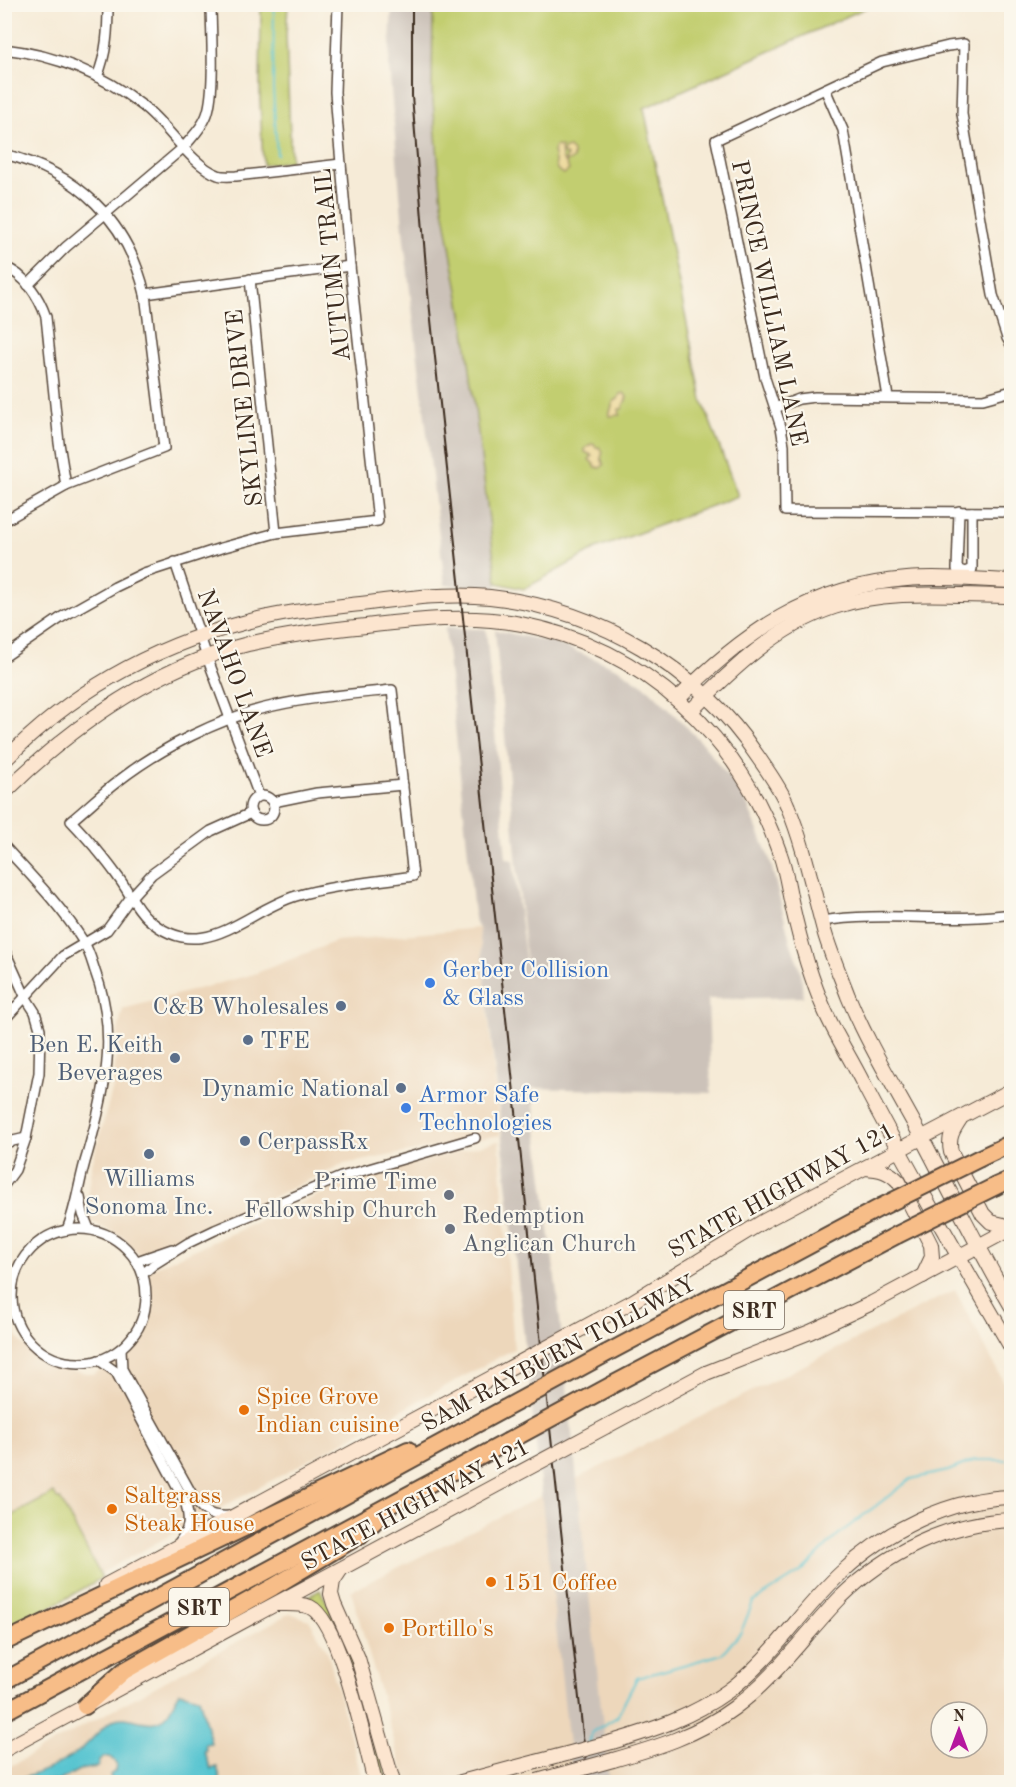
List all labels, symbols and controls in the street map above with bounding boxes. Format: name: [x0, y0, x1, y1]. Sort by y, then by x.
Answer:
street label: PRINCE WILLIAM LANE: [726, 158, 810, 449]
street label: AUTUMN TRAIL: [312, 167, 356, 363]
street label: SKYLINE DRIVE: [224, 308, 268, 508]
street label: NAVAHO LANE: [192, 586, 275, 761]
place label: Gerber Collision & Glass: [442, 959, 609, 1011]
marker: Gerber Collision & Glass: [423, 976, 437, 990]
place label: C&B Wholesales: [152, 996, 329, 1020]
marker: C&B Wholesales: [334, 999, 348, 1013]
place label: TFE: [260, 1030, 310, 1054]
marker: TFE: [241, 1033, 255, 1047]
place label: Ben E. Keith Beverages: [29, 1034, 163, 1086]
marker: Ben E. Keith Beverages: [168, 1051, 182, 1065]
place label: Dynamic National: [202, 1078, 389, 1102]
marker: Dynamic National: [394, 1081, 408, 1095]
place label: Armor Safe Technologies: [418, 1084, 552, 1136]
marker: Armor Safe Technologies: [399, 1101, 413, 1115]
street label: STATE HIGHWAY 121: [665, 1119, 899, 1264]
place label: CerpassRx: [257, 1131, 369, 1155]
marker: CerpassRx: [238, 1134, 252, 1148]
marker: Williams Sonoma Inc.: [142, 1147, 156, 1161]
place label: Williams Sonoma Inc.: [85, 1168, 213, 1220]
place label: Prime Time Fellowship Church: [244, 1171, 437, 1223]
marker: Prime Time Fellowship Church: [442, 1188, 456, 1202]
place label: Redemption Anglican Church: [462, 1205, 637, 1257]
marker: Redemption Anglican Church: [443, 1222, 457, 1236]
street label: SAM RAYBURN TOLLWAY: [418, 1272, 700, 1437]
road number: SRT: [724, 1291, 784, 1329]
place label: Spice Grove Indian cuisine: [256, 1386, 400, 1438]
marker: Spice Grove Indian cuisine: [237, 1403, 251, 1417]
street label: STATE HIGHWAY 121: [298, 1435, 534, 1576]
place label: Saltgrass Steak House: [124, 1485, 254, 1537]
marker: Saltgrass Steak House: [105, 1502, 119, 1516]
place label: 151 Coffee: [503, 1572, 617, 1596]
marker: 151 Coffee: [484, 1575, 498, 1589]
road number: SRT: [169, 1588, 229, 1626]
place label: Portillo's: [401, 1618, 494, 1642]
marker: Portillo's: [382, 1621, 396, 1635]
north arrow: [929, 1700, 989, 1760]
text: N: [953, 1709, 966, 1725]

